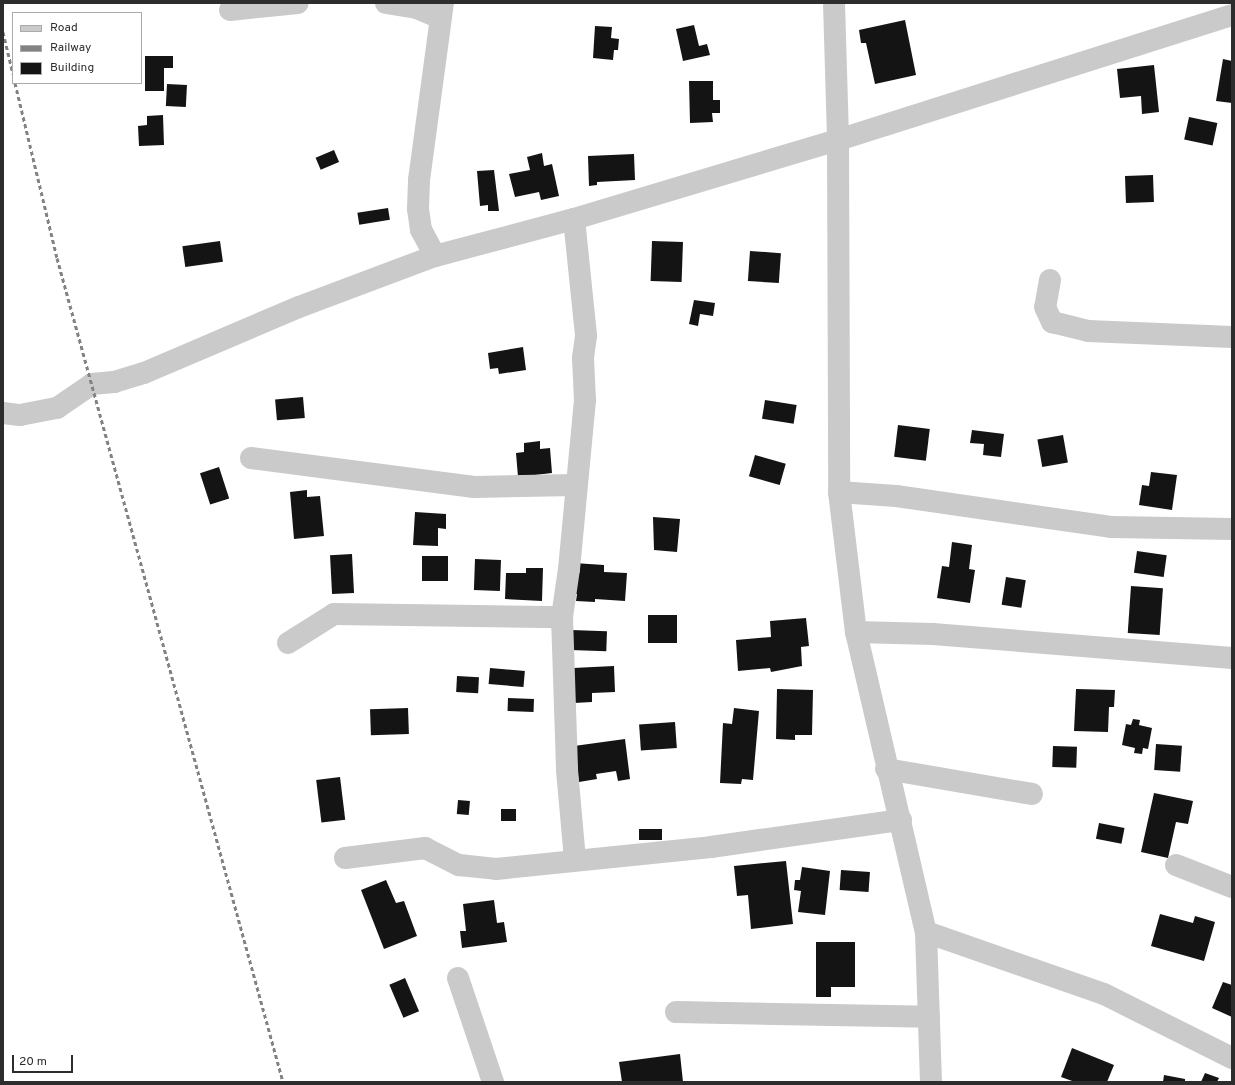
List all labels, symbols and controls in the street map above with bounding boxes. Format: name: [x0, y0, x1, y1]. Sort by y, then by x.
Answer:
legend: [12, 12, 142, 84]
text: Road: [50, 20, 78, 36]
text: Railway: [50, 40, 91, 56]
text: Building: [50, 60, 94, 76]
scale bar: [14, 1047, 75, 1073]
text: 20 m: [19, 1054, 47, 1070]

